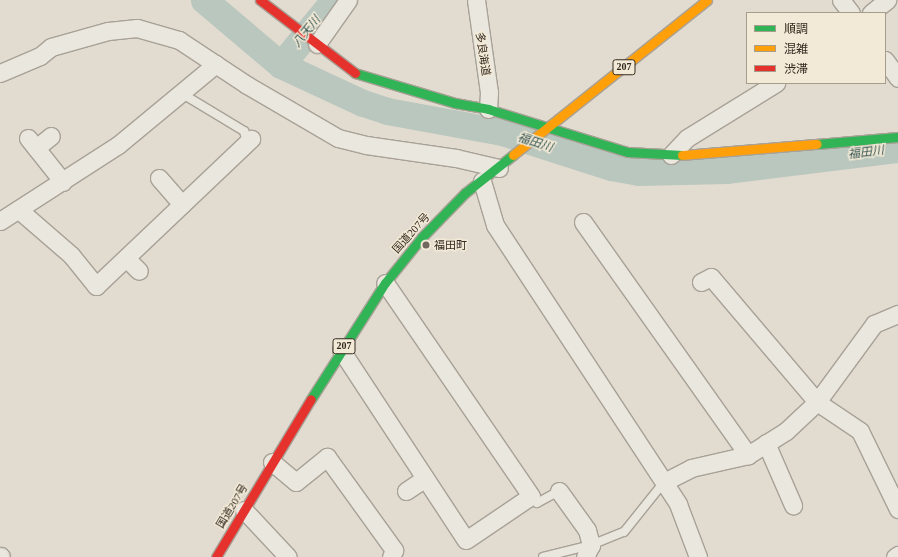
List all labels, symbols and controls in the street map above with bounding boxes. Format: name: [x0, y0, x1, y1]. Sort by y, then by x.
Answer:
legend: [746, 12, 886, 84]
water label: 八天川: [290, 13, 324, 51]
text: 順調: [784, 22, 808, 36]
street label: 多良海道: [473, 31, 493, 77]
text: 混雑: [784, 42, 808, 56]
road number: 207: [612, 59, 636, 75]
text: 渋滞: [784, 62, 808, 76]
water label: 福田川: [516, 131, 554, 155]
water label: 福田川: [847, 144, 885, 162]
street label: 国道207号: [390, 210, 432, 256]
place label: 福田町: [434, 238, 467, 252]
marker: 福田町: [421, 240, 431, 250]
road number: 207: [332, 338, 356, 354]
street label: 国道207号: [214, 481, 250, 531]

